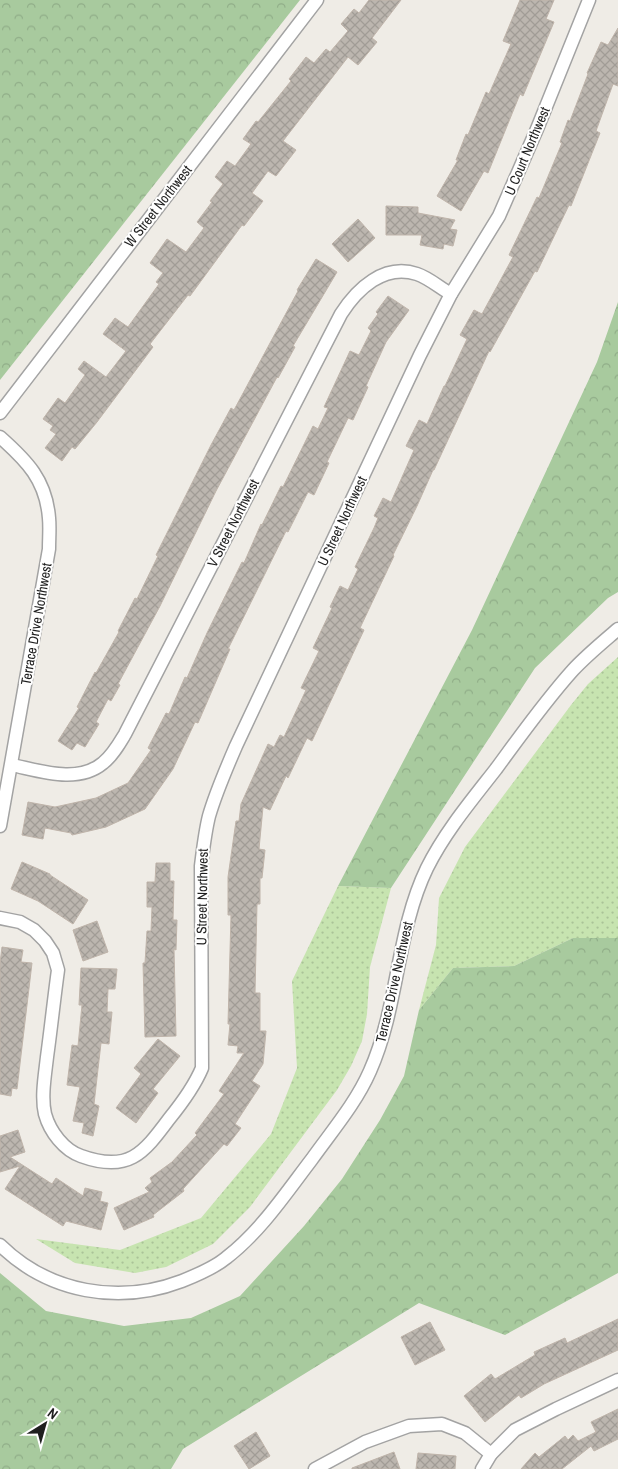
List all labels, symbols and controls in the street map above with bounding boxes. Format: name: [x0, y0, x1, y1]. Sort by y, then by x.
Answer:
street label: U Court Northwest: [500, 104, 554, 198]
street label: W Street Northwest: [120, 161, 196, 251]
street label: U Street Northwest: [313, 473, 371, 569]
street label: V Street Northwest: [203, 476, 263, 570]
street label: Terrace Drive Northwest: [16, 561, 56, 687]
street label: U Street Northwest: [192, 848, 212, 946]
street label: Terrace Drive Northwest: [371, 920, 417, 1044]
north arrow: [20, 1399, 70, 1449]
text: N: [44, 1404, 62, 1423]

